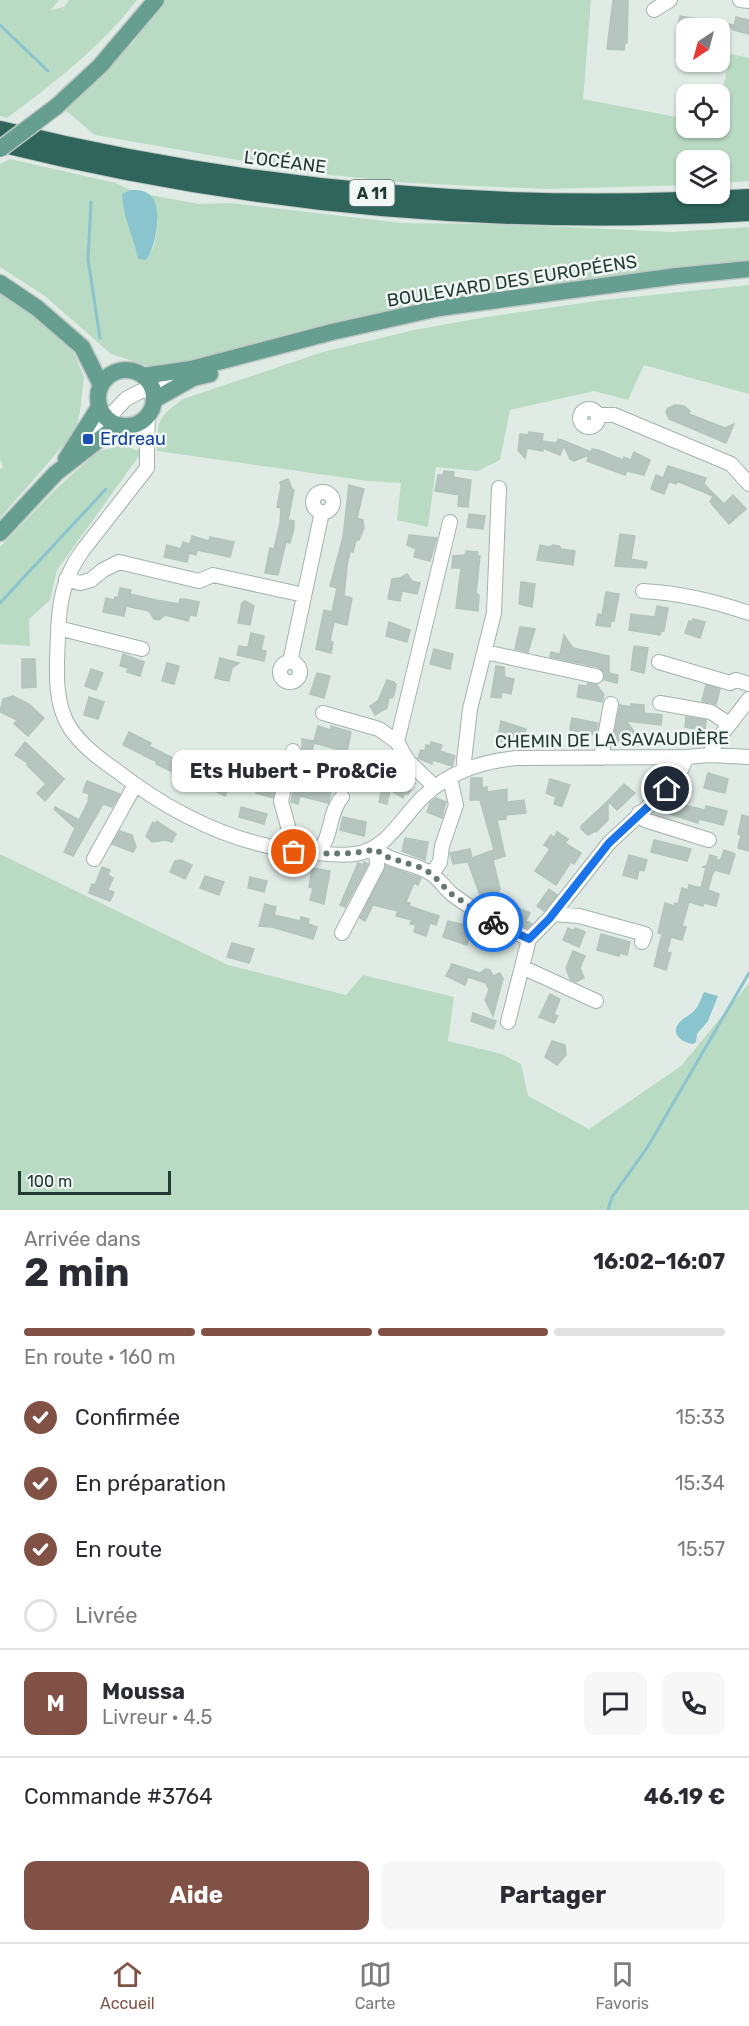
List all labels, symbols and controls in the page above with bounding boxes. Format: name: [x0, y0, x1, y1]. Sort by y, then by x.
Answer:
north arrow: [676, 18, 730, 72]
map controls: [676, 18, 730, 204]
button: locate: [676, 84, 730, 138]
street label: L’OCÉANE: [243, 146, 327, 178]
button: layers: [676, 150, 730, 204]
road number: A 11: [350, 180, 394, 206]
street label: BOULEVARD DES EUROPÉENS: [385, 250, 639, 312]
place label: Erdreau: [100, 428, 166, 450]
marker: Erdreau: [81, 432, 95, 446]
street label: CHEMIN DE LA SAVAUDIÈRE: [495, 727, 729, 753]
callout: Ets Hubert - Pro&Cie: [172, 750, 416, 792]
text: Ets Hubert - Pro&Cie: [190, 759, 397, 783]
pin: [641, 763, 692, 814]
icon: home: [650, 772, 683, 805]
pin: [268, 826, 319, 877]
icon: bag: [277, 835, 310, 868]
courier: [463, 892, 523, 952]
icon: bike: [477, 906, 510, 939]
scale bar: [18, 1168, 171, 1196]
text: 100 m: [27, 1172, 72, 1191]
text: Arrivée dans: [24, 1227, 141, 1251]
text: 16:02–16:07: [593, 1248, 725, 1275]
text: 2 min: [24, 1250, 130, 1296]
text: En route · 160 m: [24, 1345, 176, 1369]
icon: check: [24, 1401, 57, 1434]
text: Confirmée: [75, 1404, 180, 1431]
text: 15:33: [675, 1405, 725, 1429]
icon: check: [24, 1467, 57, 1500]
text: En préparation: [75, 1470, 226, 1497]
text: 15:34: [675, 1471, 725, 1495]
icon: check: [24, 1533, 57, 1566]
text: En route: [75, 1536, 162, 1563]
text: 15:57: [677, 1537, 725, 1561]
text: Livrée: [75, 1602, 138, 1629]
button: chat: [584, 1672, 647, 1735]
button: phone: [662, 1672, 725, 1735]
text: Moussa: [102, 1678, 185, 1705]
text: M: [46, 1690, 65, 1717]
text: Livreur · 4.5: [102, 1705, 212, 1729]
text: Commande #3764: [24, 1783, 213, 1810]
text: 46.19 €: [644, 1783, 725, 1810]
button: Aide: [24, 1861, 369, 1930]
button: Partager: [381, 1861, 725, 1930]
tab: Accueil: [100, 1958, 155, 2013]
tab: Carte: [355, 1958, 396, 2013]
tab: Favoris: [596, 1958, 649, 2013]

